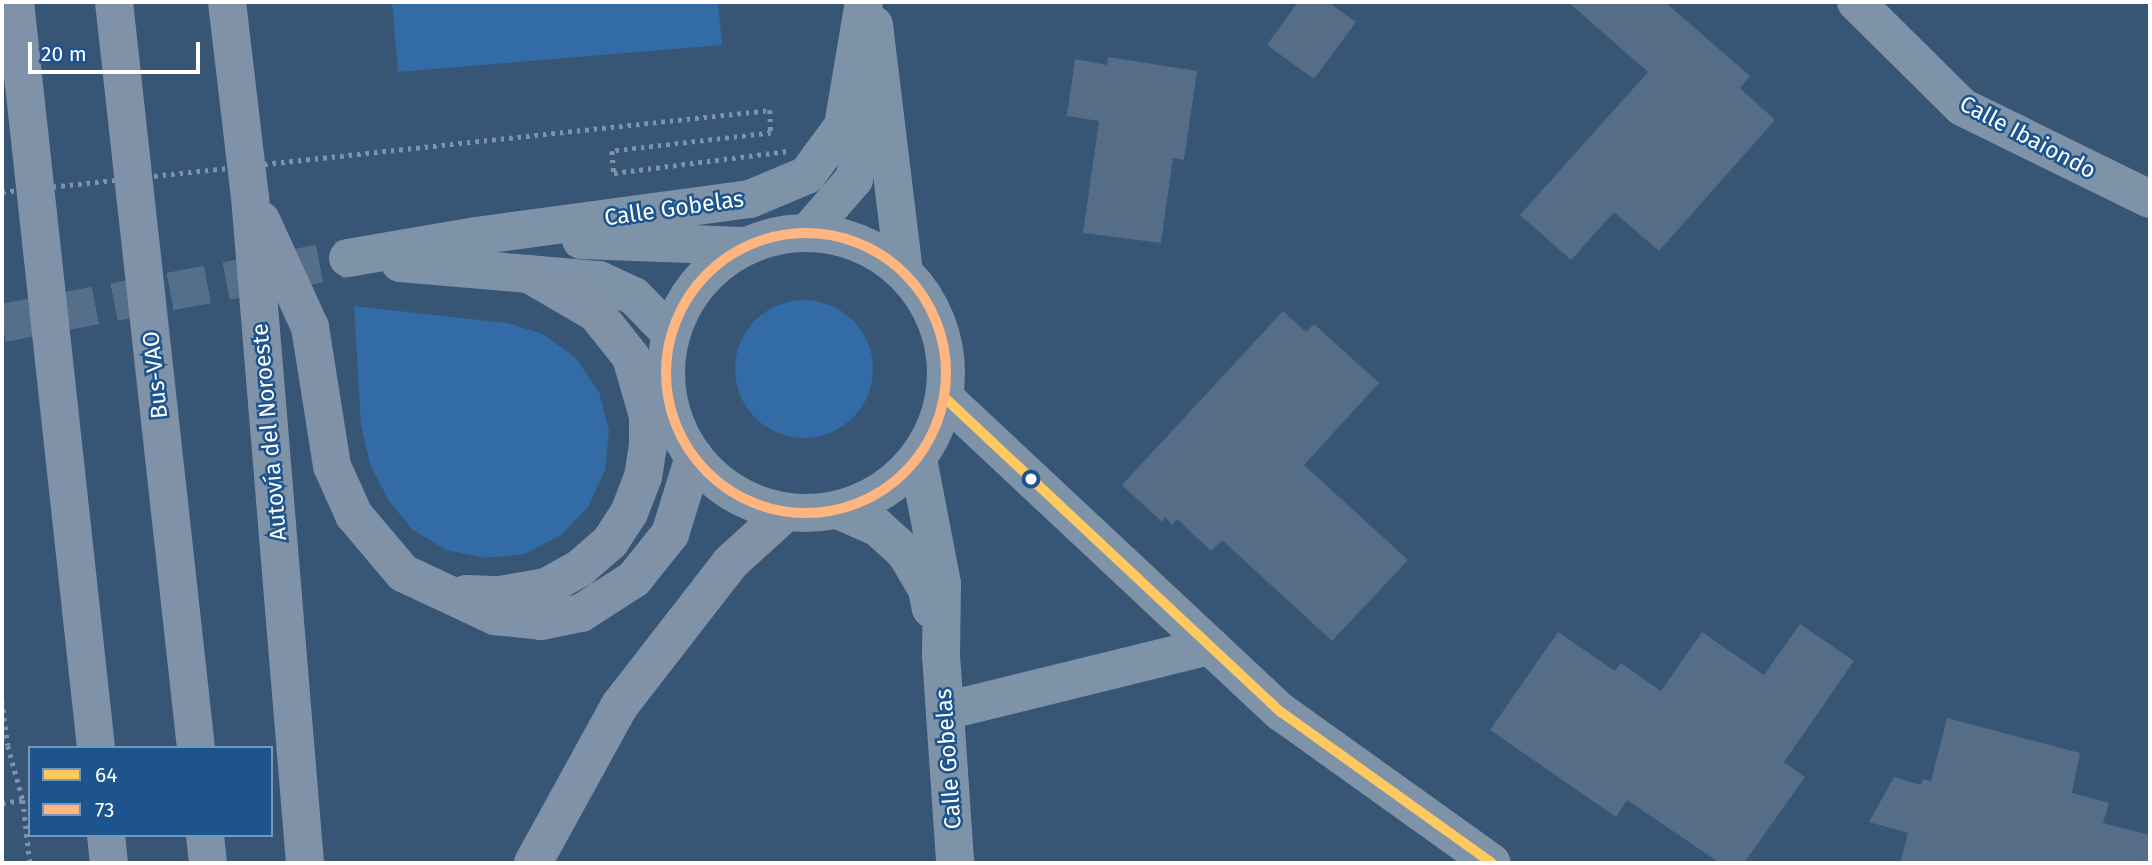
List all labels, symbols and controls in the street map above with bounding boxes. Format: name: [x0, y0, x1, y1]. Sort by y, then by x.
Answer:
scale bar: [32, 28, 203, 72]
text: 20 m: [41, 41, 87, 67]
street label: Calle Ibaiondo: [1955, 90, 2101, 184]
street label: Calle Gobelas: [602, 185, 746, 231]
street label: Autovía del Noroeste: [246, 322, 292, 542]
street label: Bus-VAO: [137, 330, 173, 420]
unlabelled marker: [1024, 472, 1038, 486]
street label: Calle Gobelas: [929, 688, 967, 830]
legend: [28, 746, 273, 837]
text: 64: [95, 762, 117, 788]
text: 73: [95, 797, 115, 823]

